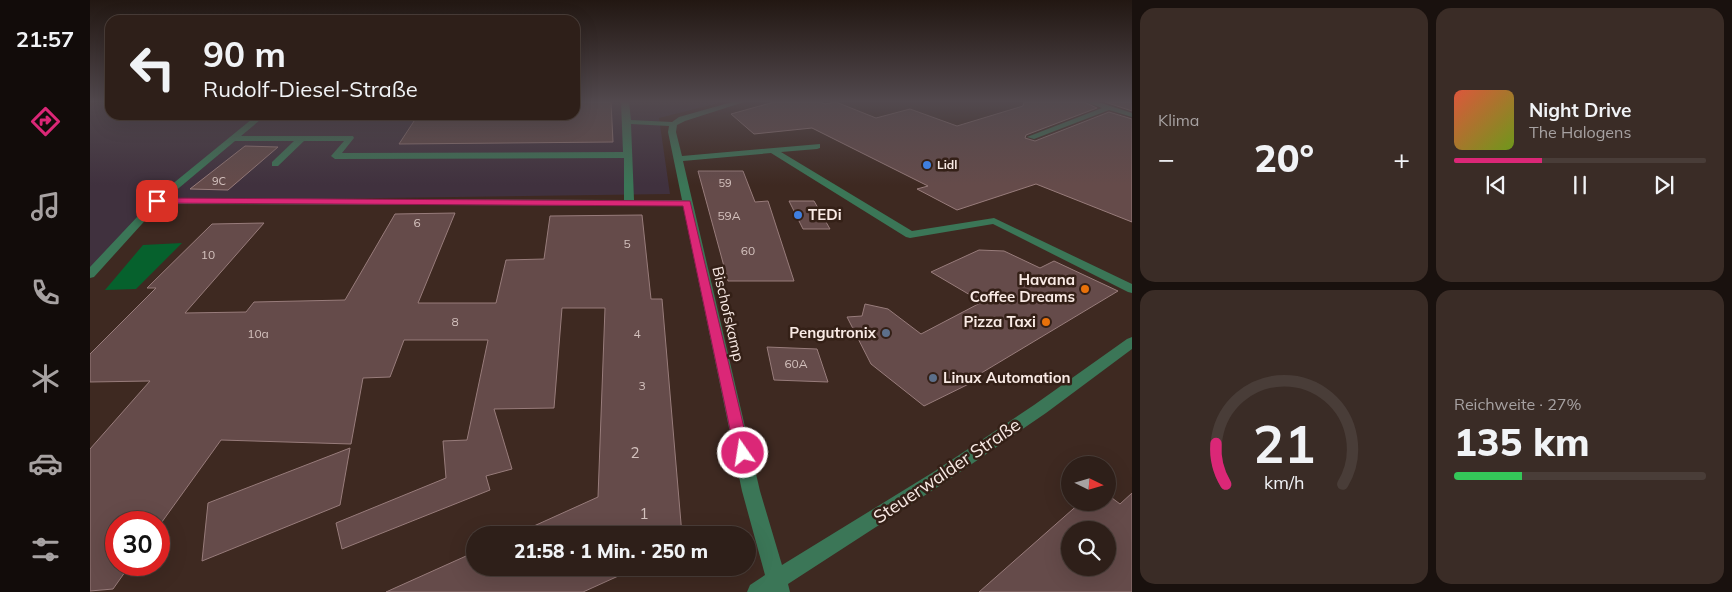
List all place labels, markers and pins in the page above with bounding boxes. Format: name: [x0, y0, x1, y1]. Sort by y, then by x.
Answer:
place label: Lidl: [937, 157, 957, 172]
marker: Lidl: [921, 159, 933, 171]
pin: [136, 180, 178, 222]
place label: TEDi: [808, 205, 842, 224]
marker: TEDi: [792, 209, 804, 221]
place label: Havana Coffee Dreams: [970, 270, 1075, 306]
marker: Havana Coffee Dreams: [1079, 283, 1091, 295]
place label: Pizza Taxi: [963, 312, 1036, 331]
marker: Pizza Taxi: [1040, 316, 1052, 328]
place label: Pengutronix: [789, 323, 877, 342]
marker: Pengutronix: [880, 327, 892, 339]
place label: Linux Automation: [943, 368, 1071, 387]
marker: Linux Automation: [927, 372, 939, 384]

